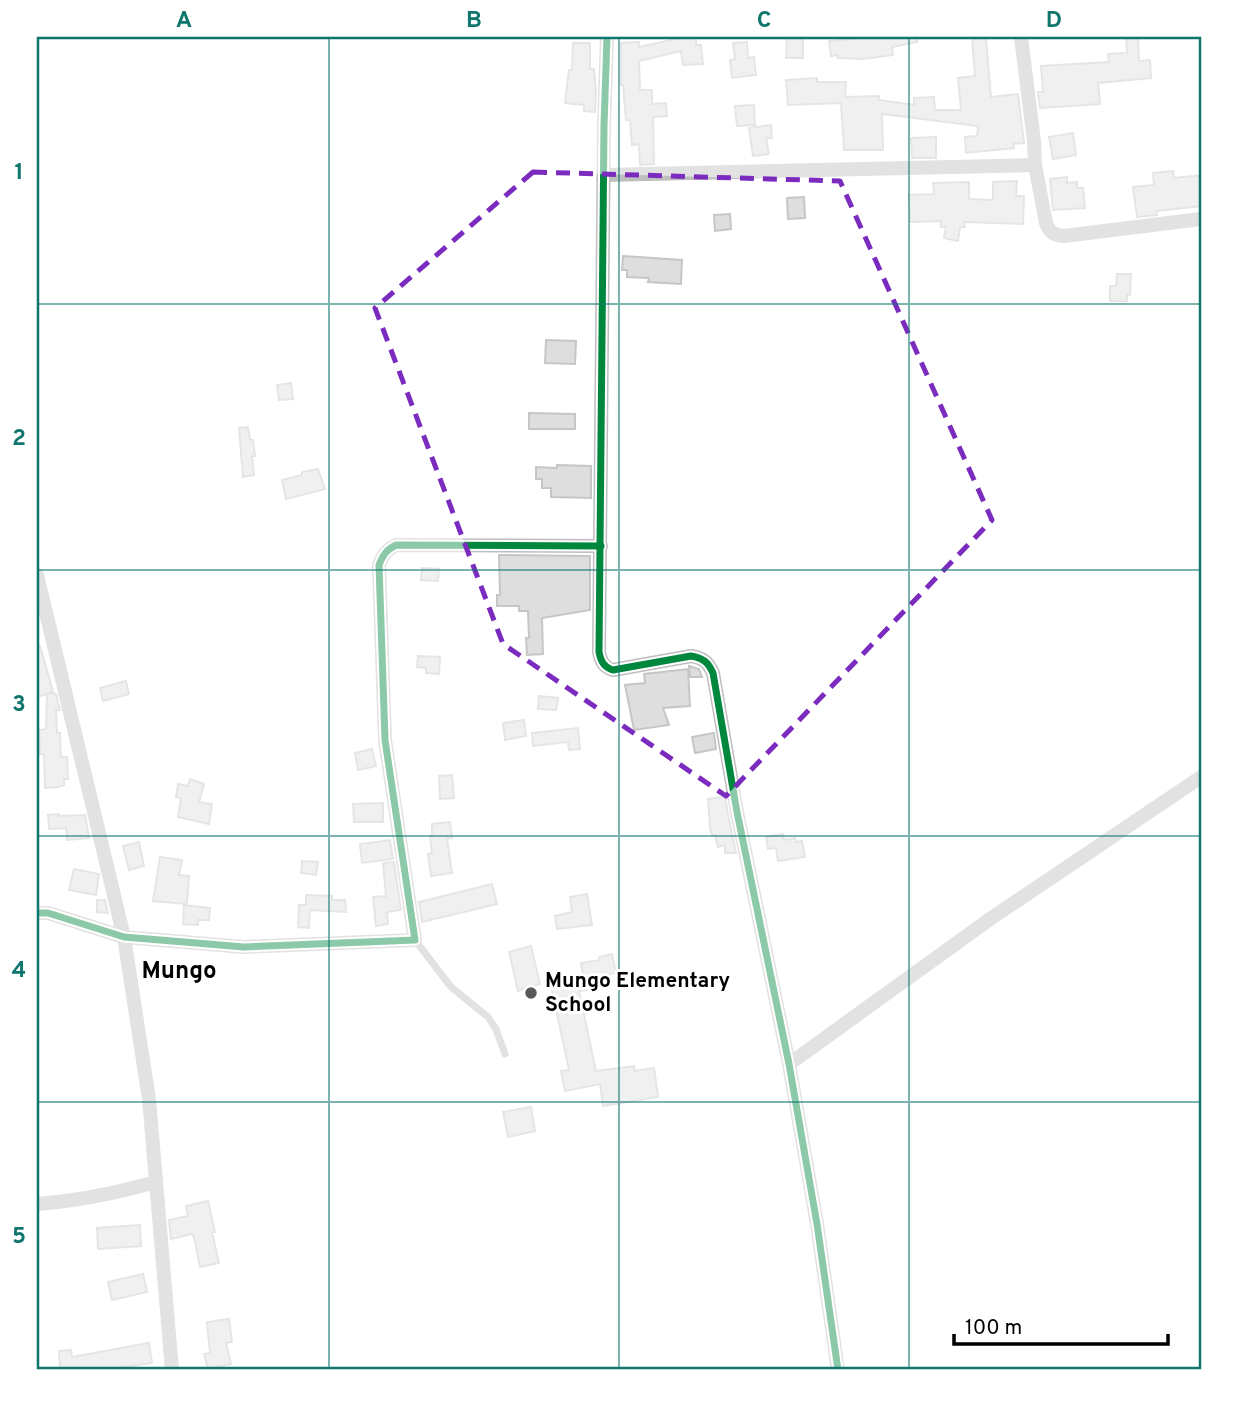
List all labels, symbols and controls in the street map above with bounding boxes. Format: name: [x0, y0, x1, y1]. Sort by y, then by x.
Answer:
text: A: [176, 7, 192, 36]
text: B: [466, 7, 482, 36]
text: C: [757, 7, 771, 36]
text: D: [1046, 7, 1062, 36]
text: 1: [14, 159, 24, 188]
text: 2: [12, 425, 26, 454]
text: 3: [12, 691, 26, 720]
text: 4: [12, 957, 26, 986]
district label: Mungo: [141, 957, 217, 987]
place label: Mungo Elementary School: [545, 968, 730, 1019]
marker: Mungo Elementary School: [523, 985, 539, 1001]
text: 5: [12, 1223, 26, 1252]
scale bar: [954, 1302, 1168, 1346]
text: 100 m: [965, 1315, 1022, 1342]

